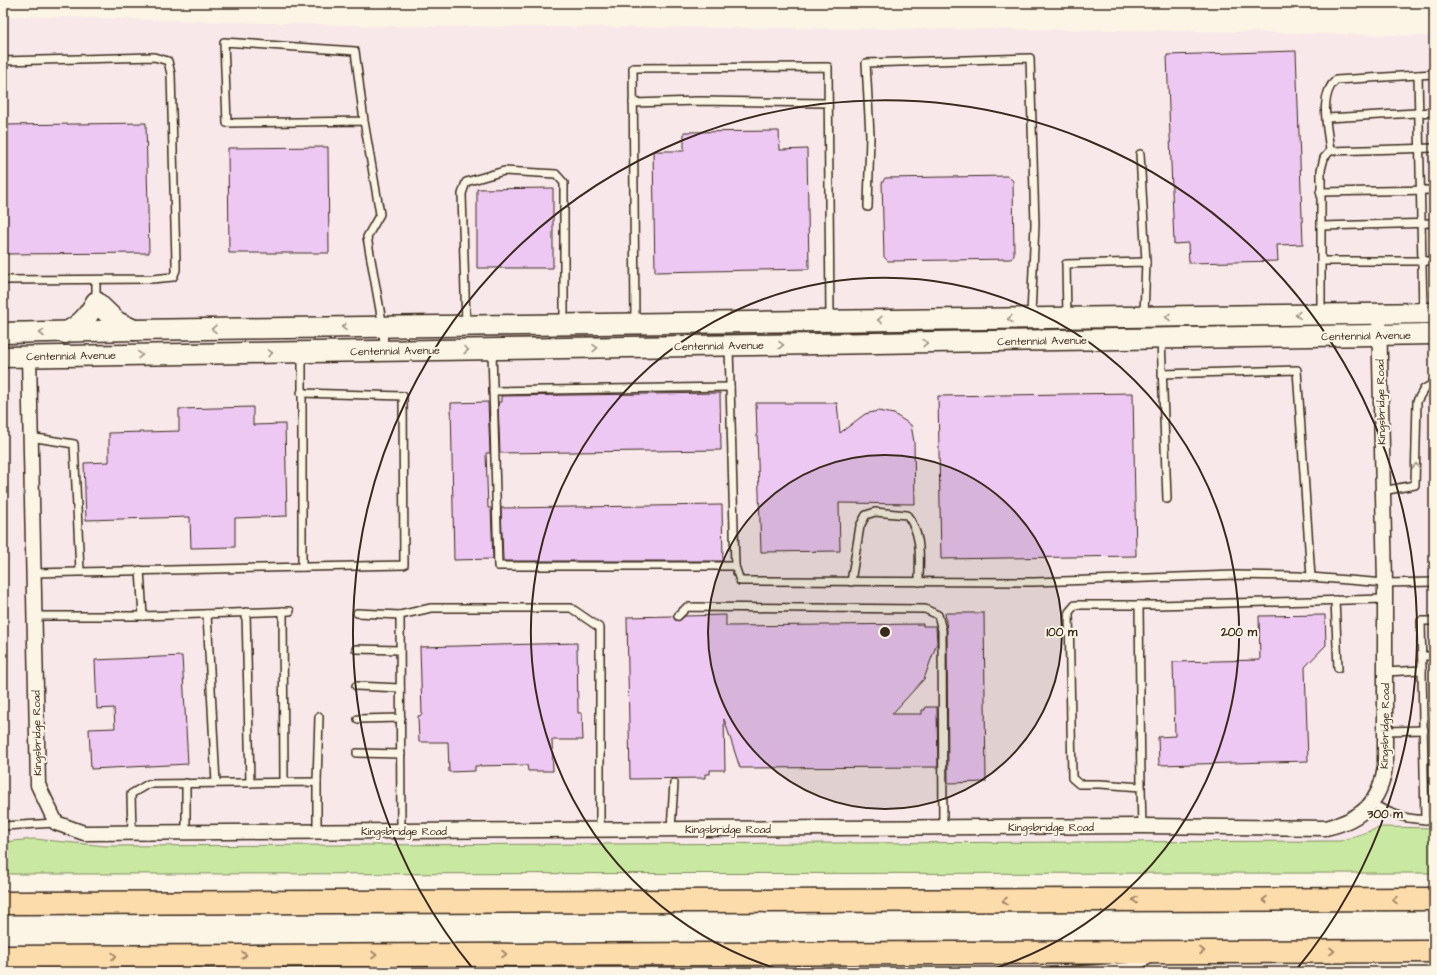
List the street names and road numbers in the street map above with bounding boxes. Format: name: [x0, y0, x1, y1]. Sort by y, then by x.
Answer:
street label: Centennial Avenue: [1321, 328, 1411, 344]
street label: Centennial Avenue: [997, 333, 1087, 349]
street label: Centennial Avenue: [674, 338, 764, 354]
street label: Centennial Avenue: [350, 343, 440, 359]
street label: Centennial Avenue: [26, 348, 116, 364]
street label: Kingsbridge Road: [1373, 359, 1390, 445]
street label: Kingsbridge Road: [1377, 683, 1394, 769]
street label: Kingsbridge Road: [29, 690, 46, 776]
street label: Kingsbridge Road: [1008, 820, 1094, 836]
street label: Kingsbridge Road: [685, 822, 771, 838]
street label: Kingsbridge Road: [361, 824, 447, 840]

